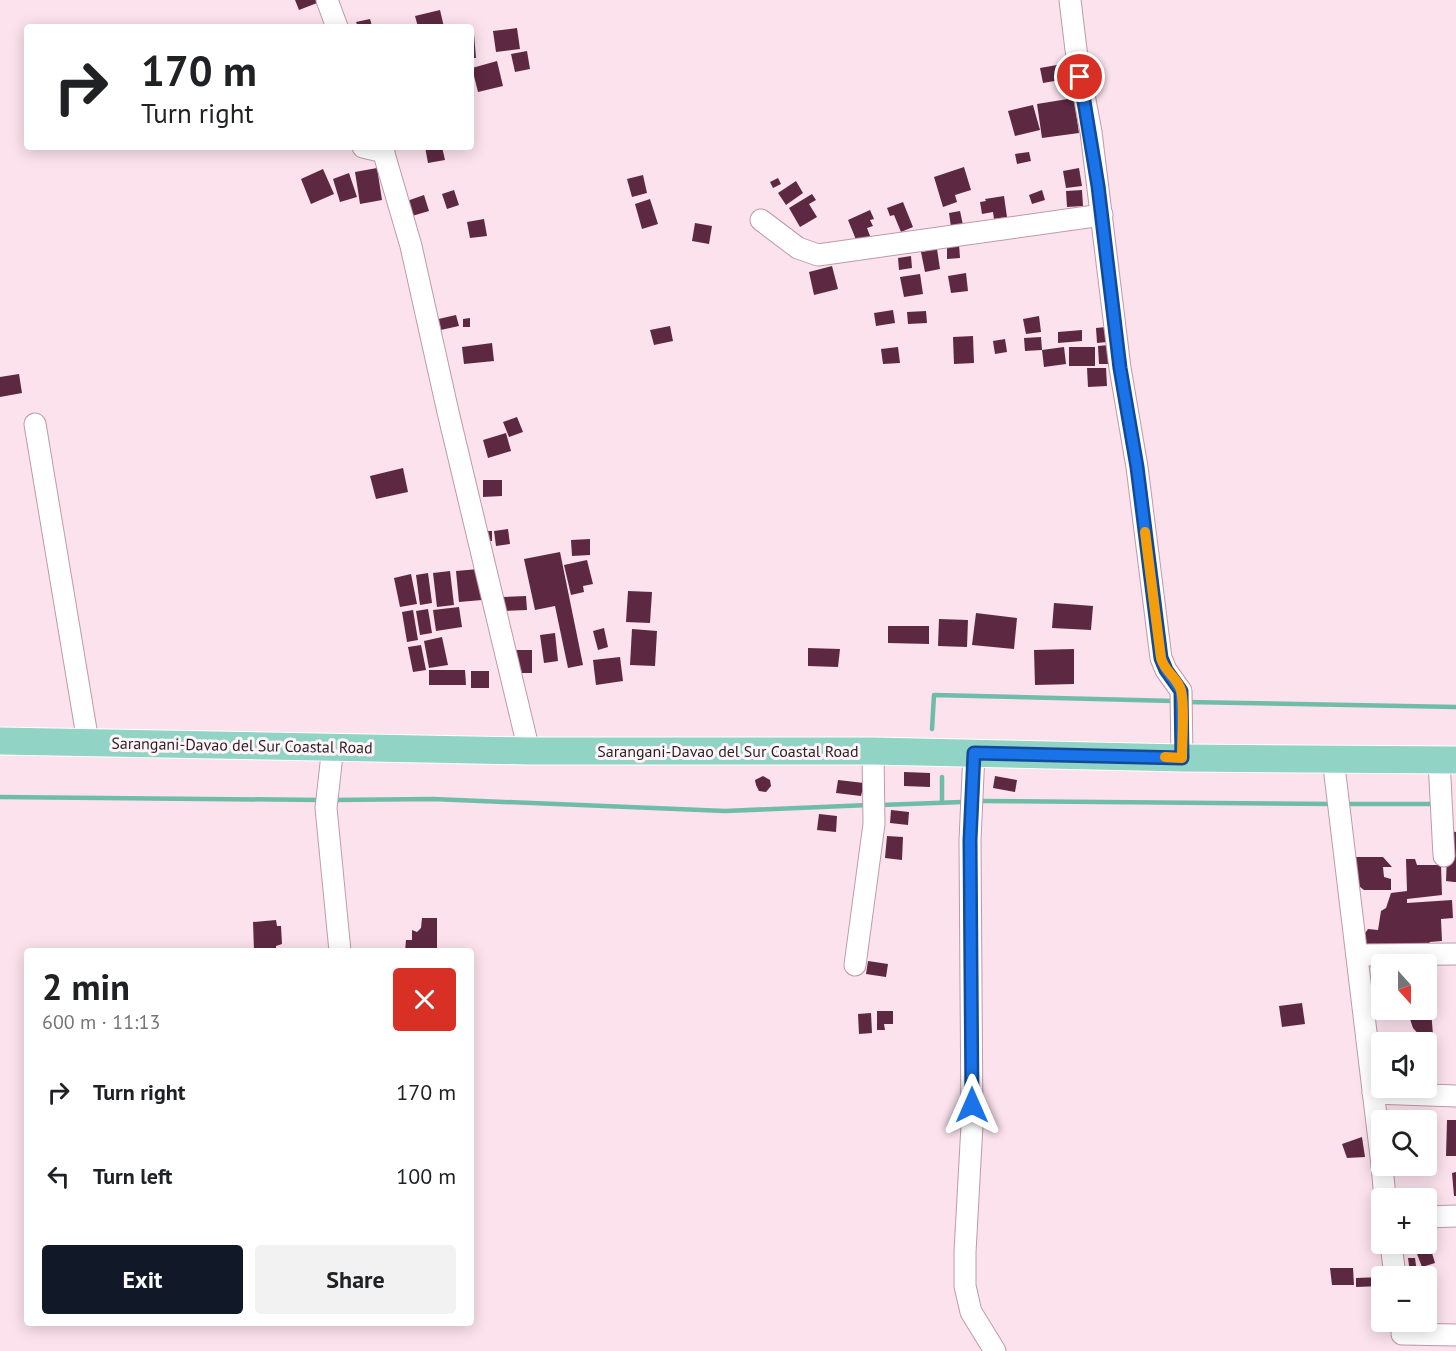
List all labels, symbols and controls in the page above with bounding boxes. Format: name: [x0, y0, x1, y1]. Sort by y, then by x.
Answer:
text: 170 m: [141, 43, 257, 98]
icon: right: [42, 48, 120, 126]
pin: [1054, 51, 1105, 102]
icon: arrive: [1063, 60, 1096, 93]
text: Turn right: [141, 96, 254, 130]
street label: Sarangani-Davao del Sur Coastal Road: [111, 733, 373, 757]
street label: Sarangani-Davao del Sur Coastal Road: [597, 741, 859, 761]
north arrow: [1371, 954, 1437, 1020]
map controls: [1371, 954, 1437, 1332]
text: 2 min: [42, 963, 130, 1010]
button: close: [393, 968, 456, 1031]
text: 600 m · 11:13: [42, 1009, 160, 1035]
button: sound: [1371, 1032, 1437, 1098]
position arrow: [940, 1073, 1004, 1137]
icon: right: [42, 1076, 75, 1109]
text: Turn right: [93, 1078, 185, 1106]
text: 170 m: [396, 1078, 456, 1106]
button: search: [1371, 1110, 1437, 1176]
icon: left: [42, 1160, 75, 1193]
text: Turn left: [93, 1162, 173, 1190]
text: 100 m: [396, 1162, 456, 1190]
button: +: [1371, 1188, 1437, 1254]
button: Exit: [42, 1245, 243, 1314]
button: Share: [255, 1245, 456, 1314]
button: −: [1371, 1266, 1437, 1332]

